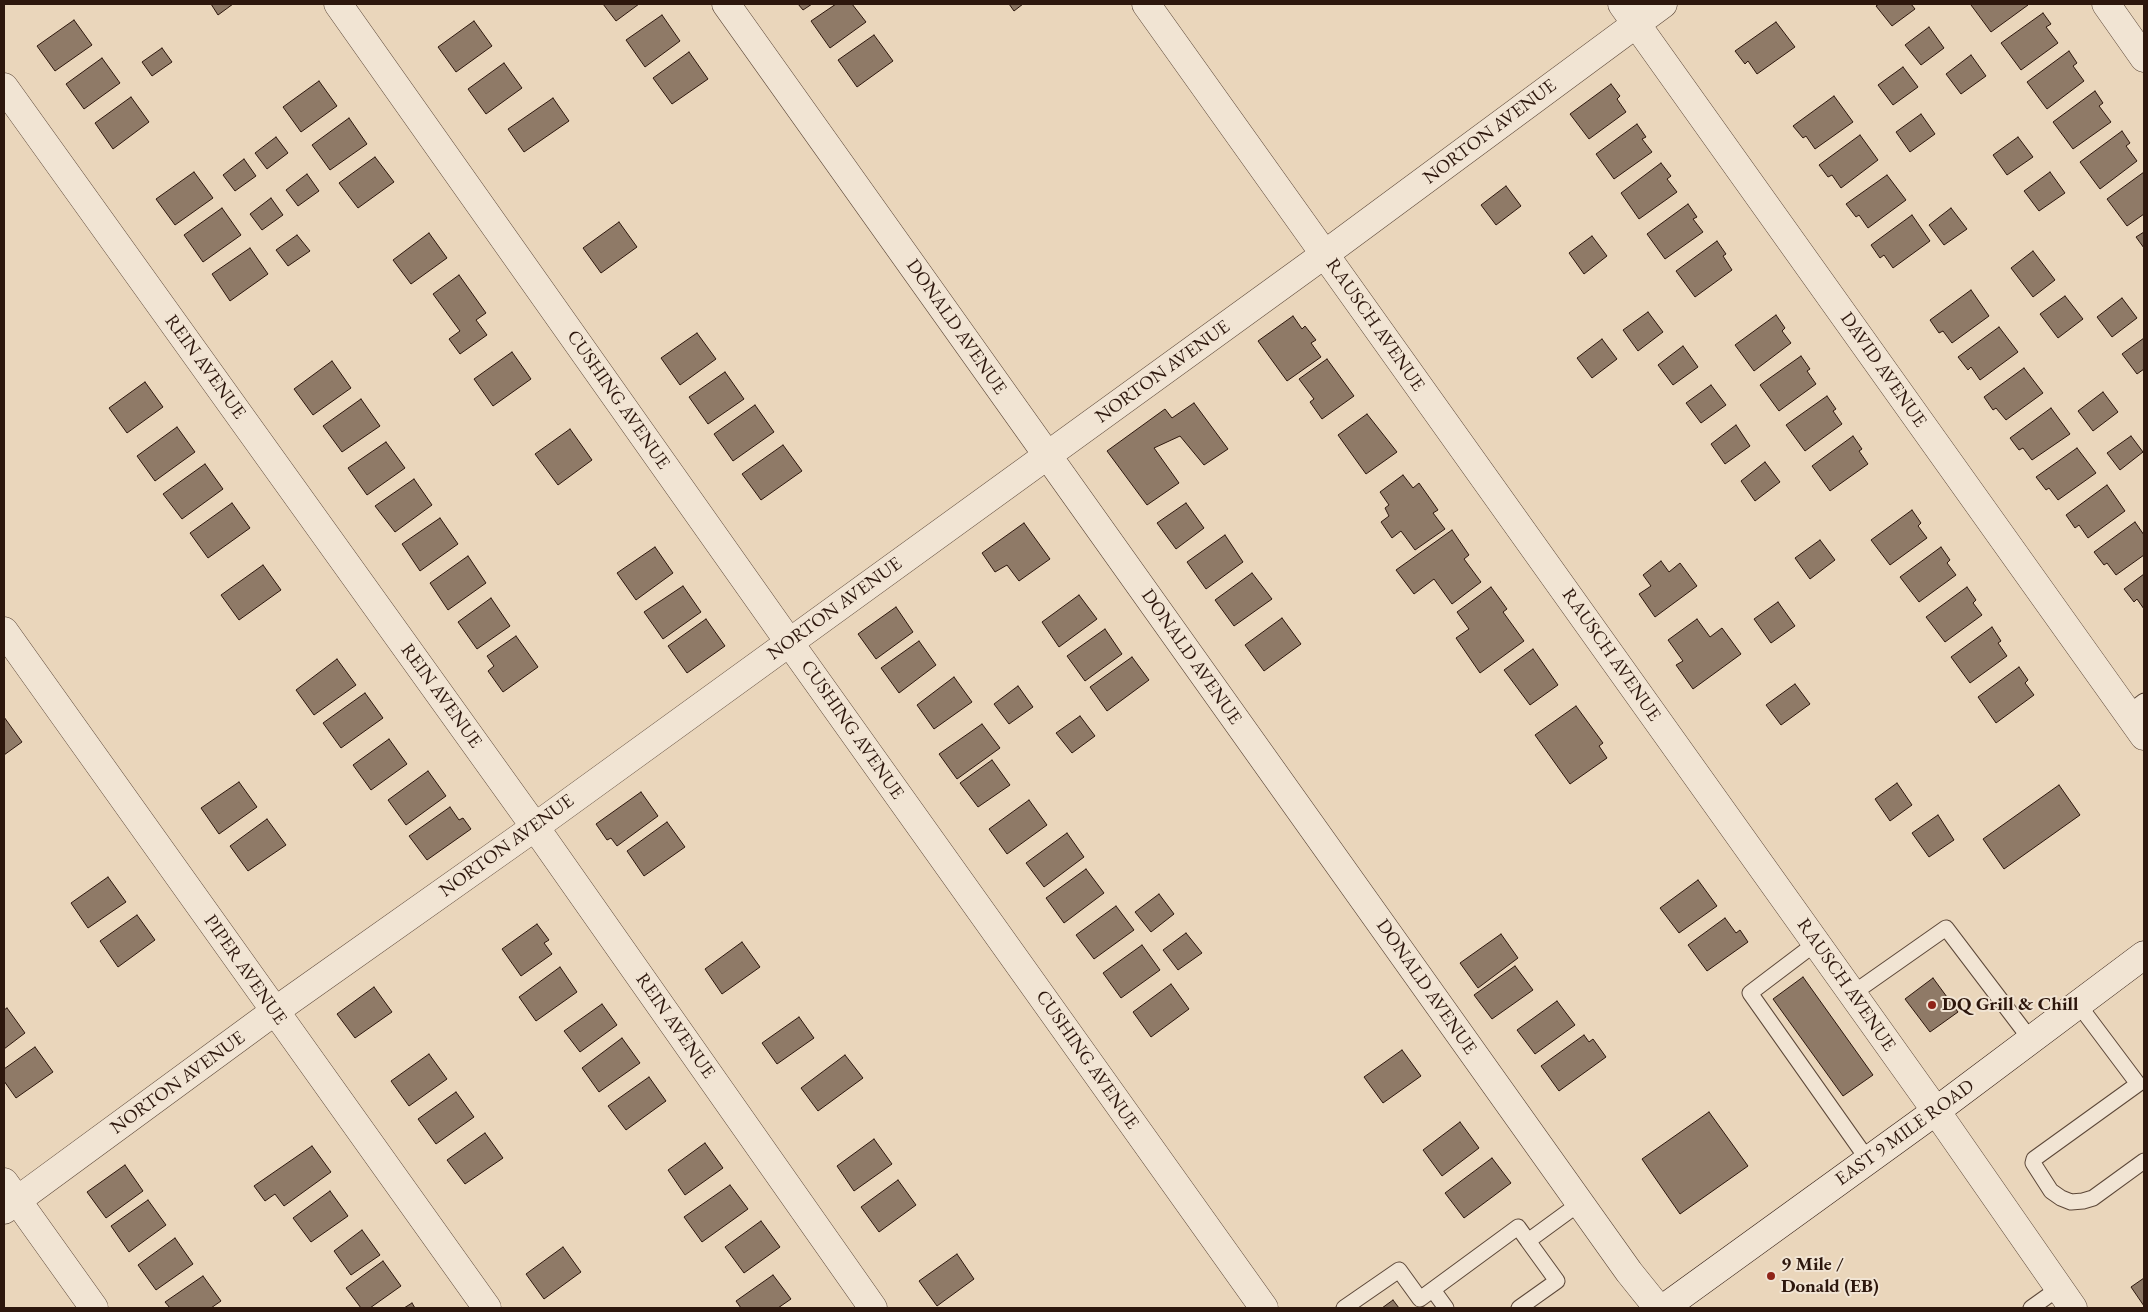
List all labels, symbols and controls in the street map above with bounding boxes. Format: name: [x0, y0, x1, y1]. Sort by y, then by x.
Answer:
street label: NORTON AVENUE: [1419, 75, 1561, 189]
street label: RAUSCH AVENUE: [1321, 254, 1429, 396]
street label: DONALD AVENUE: [901, 255, 1011, 399]
street label: DAVID AVENUE: [1835, 308, 1931, 432]
street label: REIN AVENUE: [160, 310, 250, 424]
street label: NORTON AVENUE: [1091, 316, 1235, 428]
street label: CUSHING AVENUE: [561, 326, 675, 474]
street label: NORTON AVENUE: [763, 553, 907, 665]
street label: RAUSCH AVENUE: [1557, 584, 1665, 726]
street label: DONALD AVENUE: [1136, 585, 1246, 729]
street label: REIN AVENUE: [396, 639, 486, 753]
street label: CUSHING AVENUE: [795, 656, 909, 804]
street label: NORTON AVENUE: [435, 790, 579, 902]
street label: PIPER AVENUE: [199, 911, 291, 1029]
street label: RAUSCH AVENUE: [1792, 914, 1900, 1056]
street label: DONALD AVENUE: [1371, 915, 1481, 1059]
street label: REIN AVENUE: [630, 969, 720, 1083]
street label: CUSHING AVENUE: [1030, 986, 1144, 1134]
place label: DQ Grill & Chill: [1942, 994, 2078, 1016]
marker: DQ Grill & Chill: [1926, 999, 1938, 1011]
street label: NORTON AVENUE: [106, 1027, 250, 1139]
street label: EAST 9 MILE ROAD: [1831, 1075, 1979, 1191]
place label: 9 Mile / Donald (EB): [1781, 1254, 1879, 1298]
marker: 9 Mile / Donald (EB): [1765, 1270, 1777, 1282]

